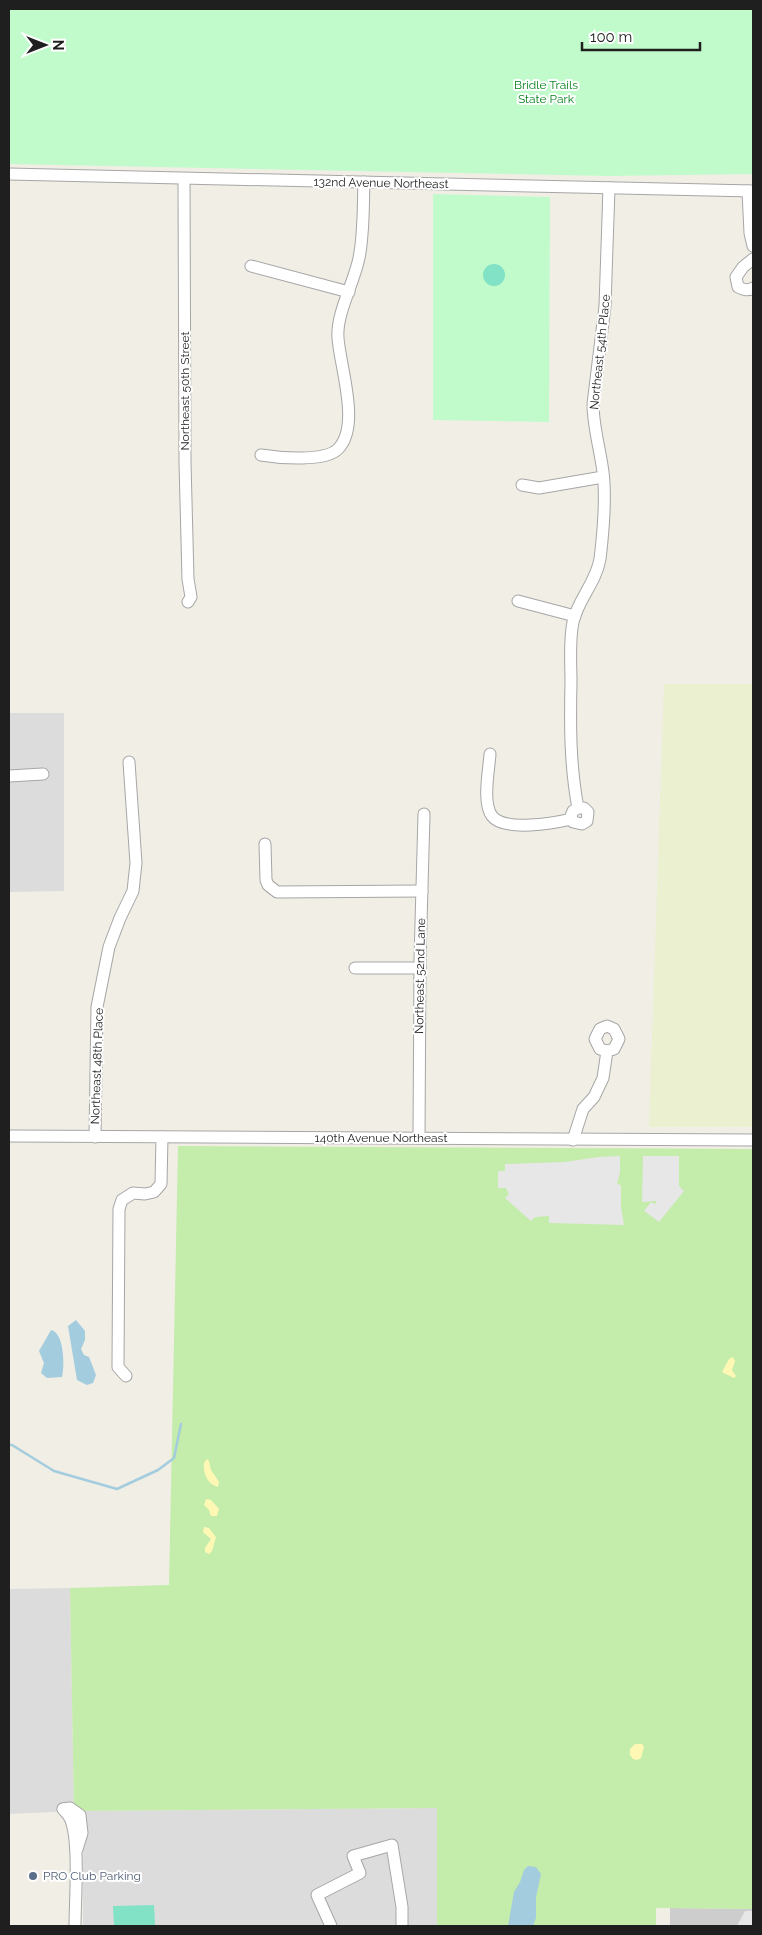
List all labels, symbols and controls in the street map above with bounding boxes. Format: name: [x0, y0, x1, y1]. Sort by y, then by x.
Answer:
north arrow: [20, 20, 70, 70]
scale bar: [582, 20, 700, 52]
text: 100 m: [590, 28, 632, 46]
text: N: [50, 40, 66, 50]
park label: Bridle Trails State Park: [514, 78, 578, 106]
street label: 132nd Avenue Northeast: [313, 175, 449, 191]
street label: Northeast 54th Place: [587, 294, 613, 410]
street label: Northeast 50th Street: [178, 331, 192, 451]
street label: Northeast 52nd Lane: [412, 918, 428, 1034]
street label: Northeast 48th Place: [88, 1008, 106, 1124]
street label: 140th Avenue Northeast: [315, 1131, 447, 1145]
place label: PRO Club Parking: [43, 1869, 141, 1883]
marker: PRO Club Parking: [27, 1870, 39, 1882]

